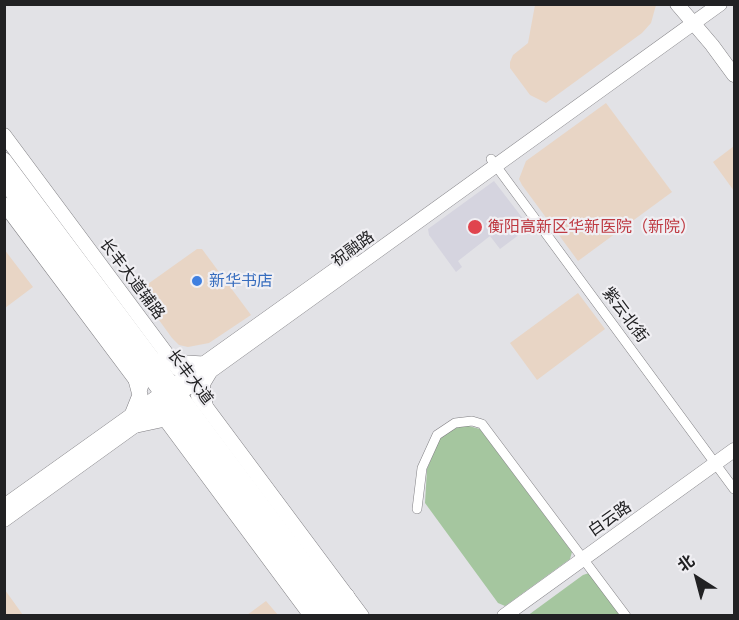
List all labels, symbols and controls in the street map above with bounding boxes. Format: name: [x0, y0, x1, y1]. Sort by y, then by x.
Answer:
place label: 衡阳高新区华新医院（新院）: [488, 217, 696, 237]
marker: 衡阳高新区华新医院（新院）: [466, 218, 484, 236]
street label: 祝融路: [328, 227, 378, 271]
street label: 长丰大道辅路: [95, 235, 169, 323]
place label: 新华书店: [209, 271, 273, 291]
marker: 新华书店: [190, 274, 204, 288]
street label: 紫云北街: [598, 284, 652, 346]
street label: 长丰大道: [163, 346, 217, 408]
street label: 白云路: [585, 497, 635, 541]
north arrow: [667, 548, 727, 608]
text: 北: [674, 551, 698, 575]

